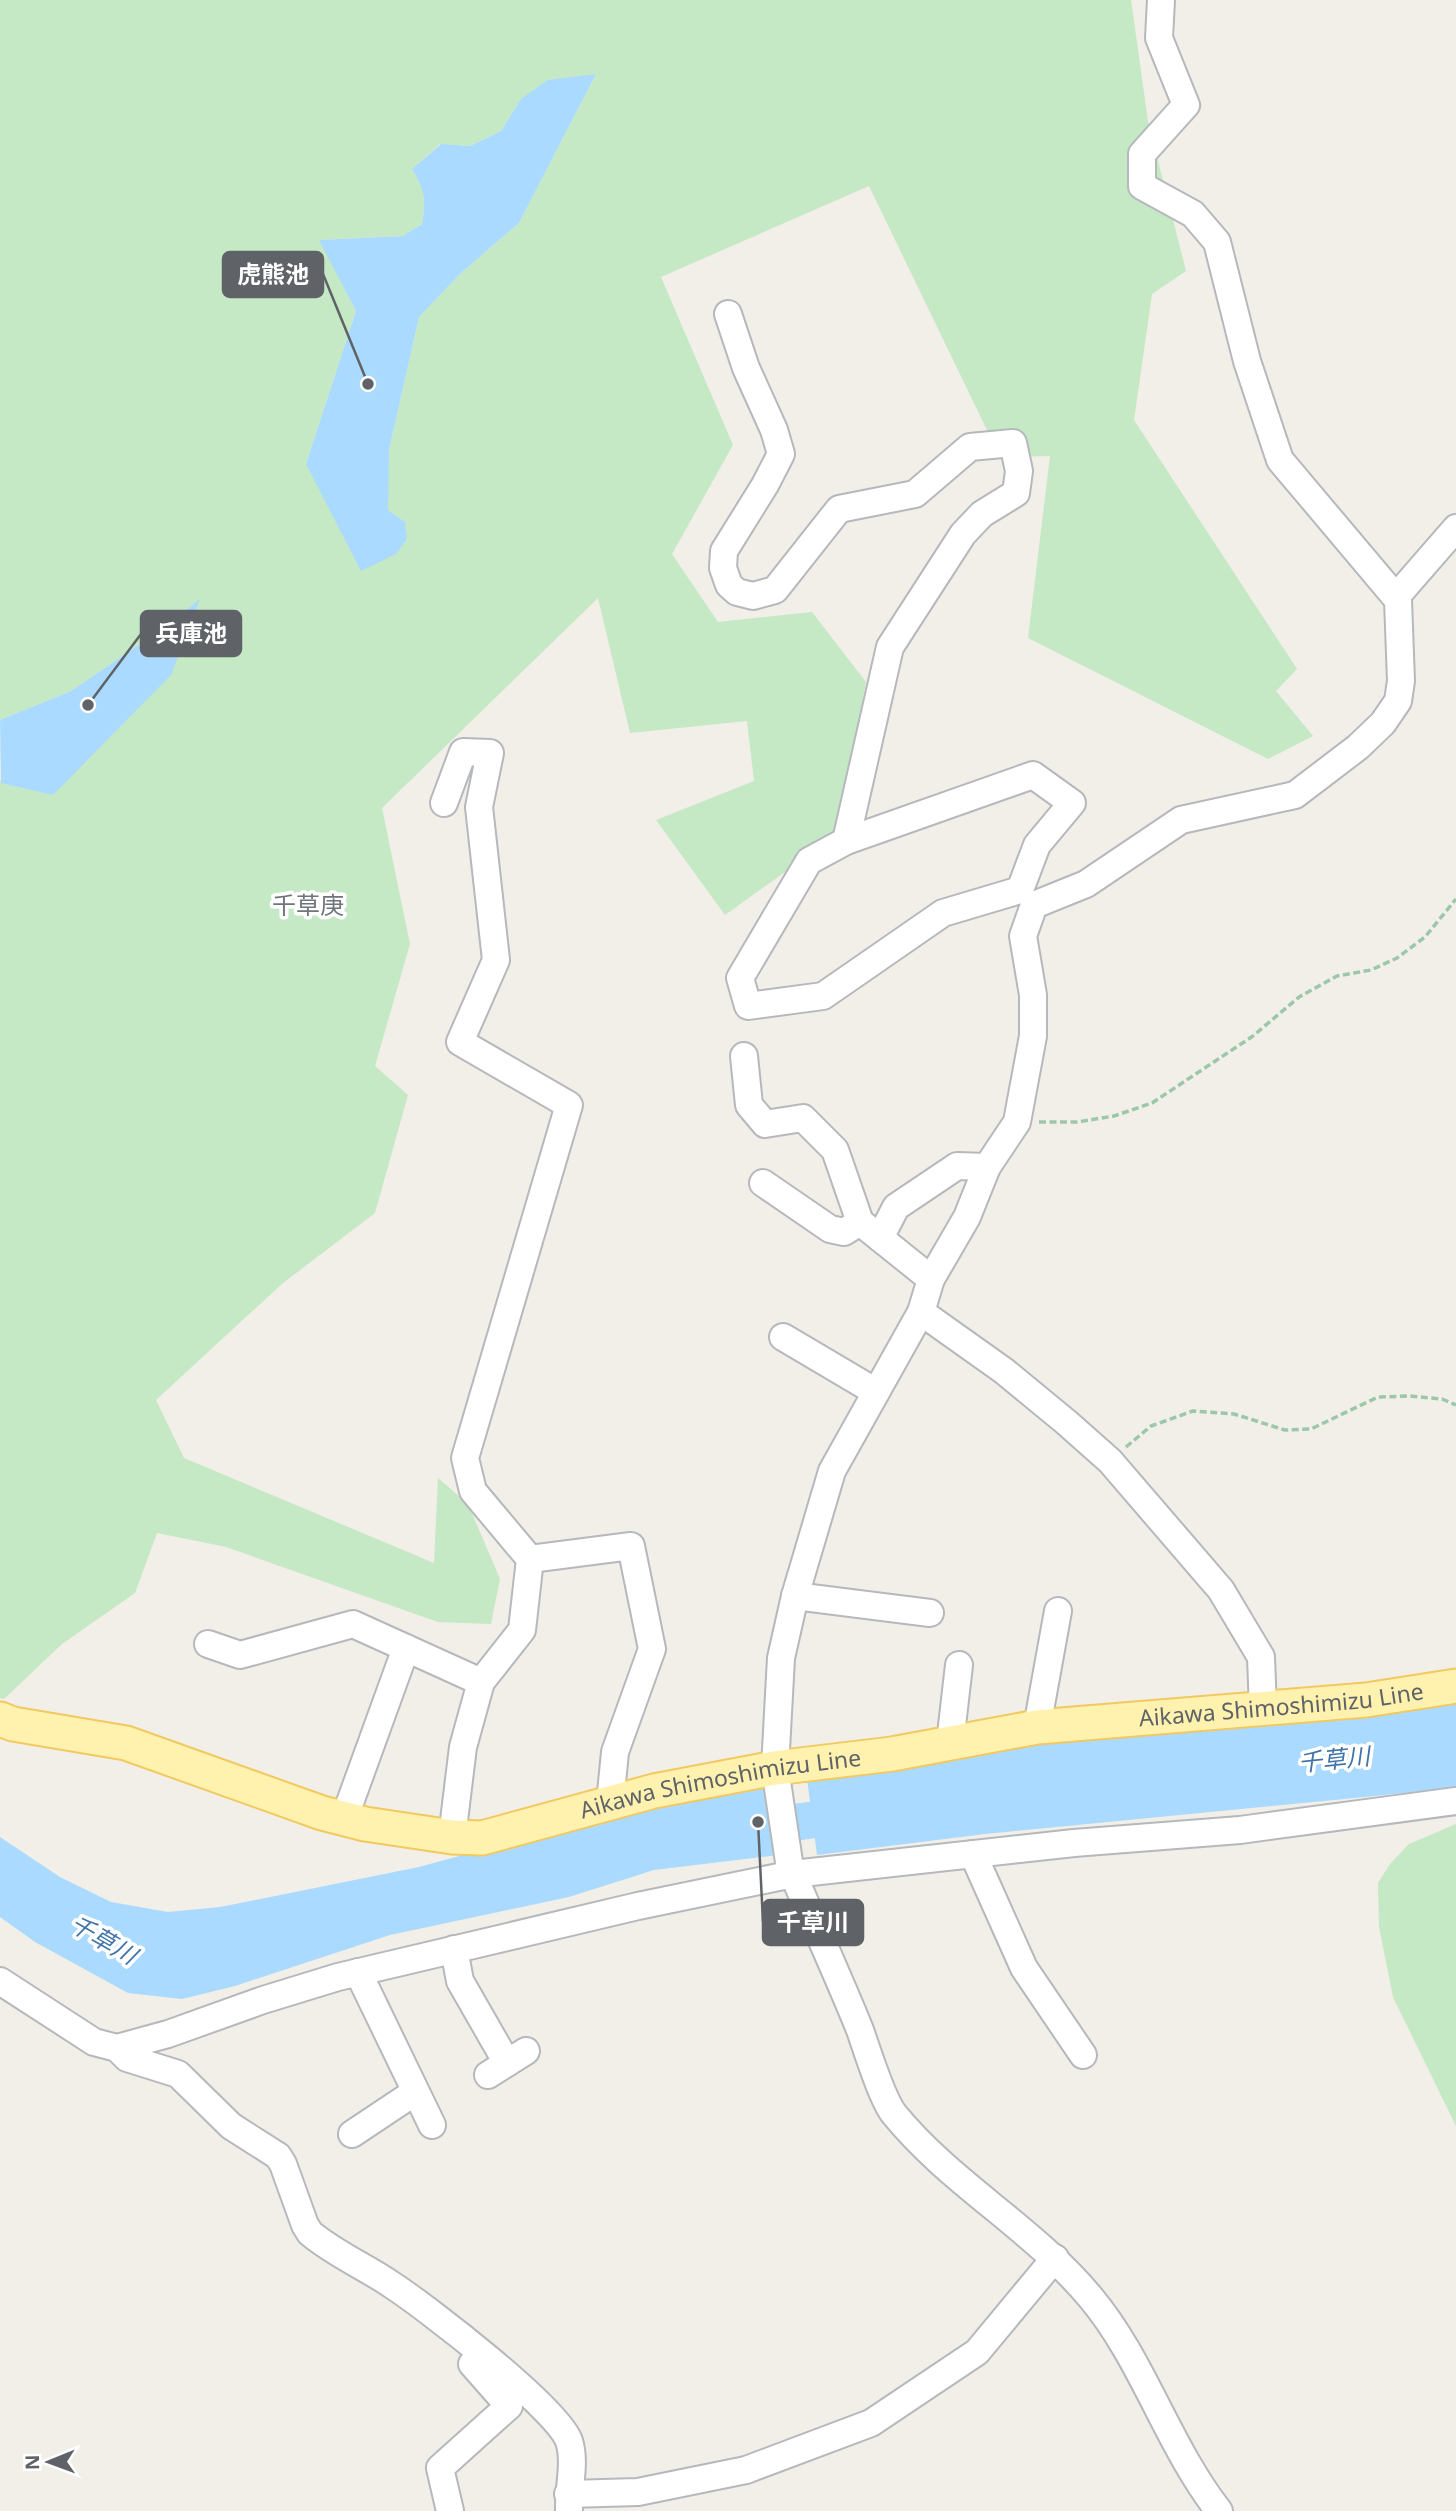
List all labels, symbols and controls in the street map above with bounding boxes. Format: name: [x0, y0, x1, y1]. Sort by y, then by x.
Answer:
callout: 虎熊池: [223, 252, 323, 297]
text: 虎熊池: [237, 257, 309, 290]
callout: 兵庫池: [141, 611, 241, 656]
text: 兵庫池: [155, 616, 227, 649]
district label: 千草庚: [272, 888, 344, 921]
street label: Aikawa Shimoshimizu Line: [1138, 1674, 1426, 1734]
water label: 千草川: [1296, 1738, 1374, 1779]
street label: Aikawa Shimoshimizu Line: [576, 1741, 863, 1826]
callout: 千草川: [763, 1900, 863, 1945]
text: 千草川: [777, 1905, 849, 1938]
water label: 千草川: [64, 1906, 146, 1972]
north arrow: [14, 2427, 84, 2497]
text: N: [19, 2454, 45, 2470]

